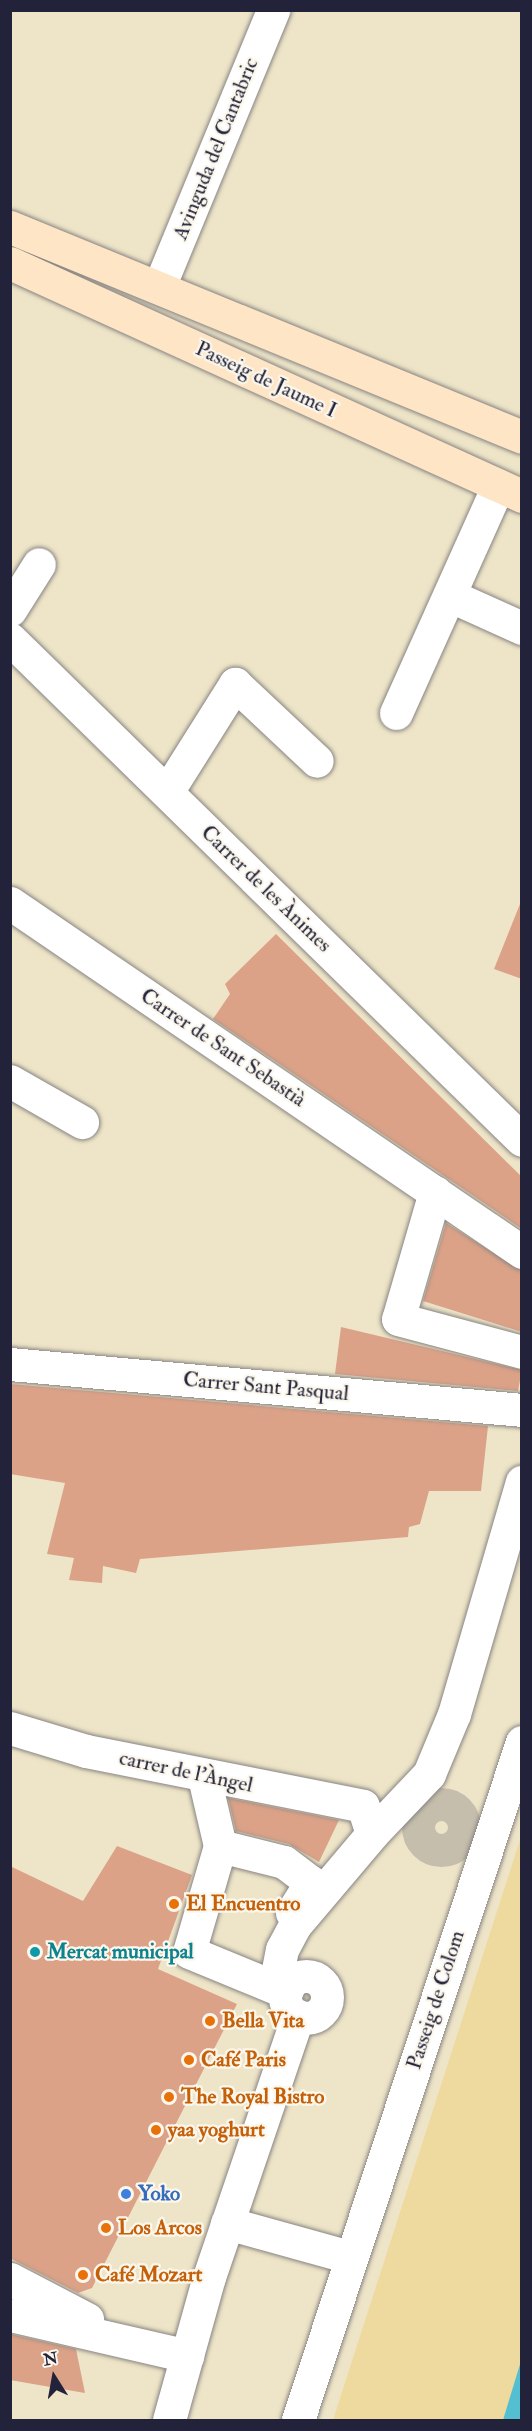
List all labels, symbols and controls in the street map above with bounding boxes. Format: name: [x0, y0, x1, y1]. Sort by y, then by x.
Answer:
street label: Avinguda del Cantabric: [168, 54, 264, 244]
street label: Passeig de Jaume I: [191, 336, 341, 424]
street label: Carrer de les Ànimes: [195, 820, 337, 958]
street label: Carrer de Sant Sebastià: [136, 983, 310, 1113]
street label: Carrer Sant Pasqual: [182, 1367, 350, 1407]
street label: carrer de l'Àngel: [117, 1746, 255, 1798]
place label: El Encuentro: [186, 1891, 300, 1917]
marker: El Encuentro: [167, 1897, 181, 1911]
street label: Passeig de Colom: [402, 1927, 470, 2073]
place label: Mercat municipal: [47, 1939, 194, 1965]
marker: Mercat municipal: [28, 1945, 42, 1959]
place label: Bella Vita: [222, 2008, 304, 2034]
marker: Bella Vita: [203, 2014, 217, 2028]
place label: Café Paris: [201, 2047, 286, 2073]
marker: Café Paris: [182, 2053, 196, 2067]
place label: The Royal Bistro: [181, 2084, 324, 2110]
marker: The Royal Bistro: [162, 2090, 176, 2104]
place label: yaa yoghurt: [168, 2117, 265, 2143]
marker: yaa yoghurt: [149, 2123, 163, 2137]
place label: Yoko: [138, 2181, 180, 2207]
marker: Yoko: [119, 2187, 133, 2201]
place label: Los Arcos: [118, 2215, 202, 2241]
marker: Los Arcos: [99, 2221, 113, 2235]
place label: Café Mozart: [95, 2262, 202, 2288]
marker: Café Mozart: [76, 2268, 90, 2282]
north arrow: [24, 2347, 84, 2407]
text: N: [42, 2348, 59, 2371]

